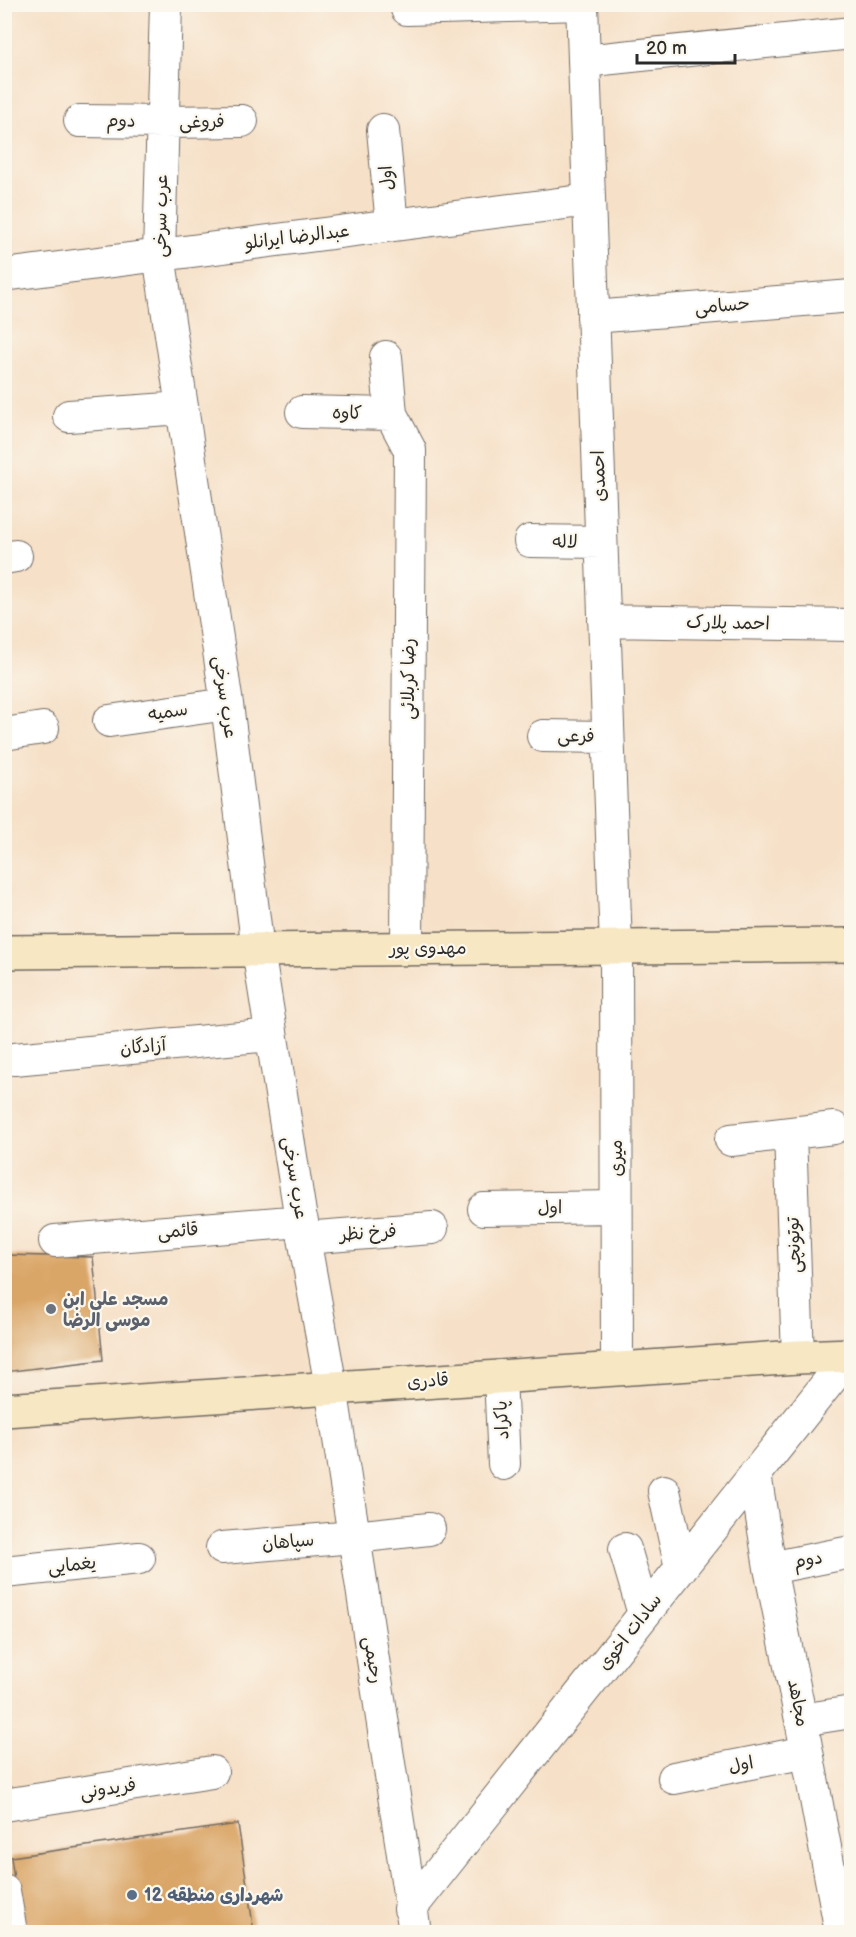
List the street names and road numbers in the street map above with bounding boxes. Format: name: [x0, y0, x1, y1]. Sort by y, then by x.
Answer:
street label: دوم: [106, 110, 136, 135]
street label: فروغی: [179, 111, 225, 133]
street label: اول: [375, 165, 399, 191]
street label: عرب سرخی: [150, 174, 172, 258]
street label: عبدالرضا ایرانلو: [243, 220, 351, 255]
street label: حسامی: [694, 293, 750, 319]
street label: کاوه: [332, 402, 362, 424]
street label: احمدی: [588, 450, 610, 502]
street label: لاله: [552, 531, 578, 553]
street label: احمد پلارک: [686, 612, 770, 635]
street label: رضا کربلائی: [398, 638, 419, 720]
street label: عرب سرخی: [209, 654, 241, 740]
street label: سمیه: [147, 699, 189, 725]
street label: فرعی: [557, 725, 595, 747]
street label: مهدوی پور: [387, 938, 467, 960]
street label: آزادگان: [119, 1034, 168, 1059]
street label: عرب سرخی: [278, 1135, 312, 1221]
street label: میری: [606, 1139, 627, 1177]
street label: اول: [537, 1197, 563, 1219]
street label: توتونچی: [782, 1216, 806, 1273]
street label: قائمی: [157, 1219, 199, 1243]
street label: فرخ نظر: [337, 1221, 397, 1247]
street label: قادرى: [406, 1369, 450, 1393]
street label: پاکراد: [490, 1400, 515, 1440]
street label: سپاهان: [261, 1529, 315, 1556]
street label: دوم: [792, 1547, 825, 1576]
street label: یغمایی: [47, 1552, 97, 1578]
street label: سادات اخوی: [594, 1590, 666, 1674]
street label: رحیمی: [359, 1635, 387, 1685]
street label: مجاهد: [783, 1677, 813, 1729]
street label: اول: [727, 1752, 755, 1778]
street label: فریدونی: [78, 1774, 138, 1804]

